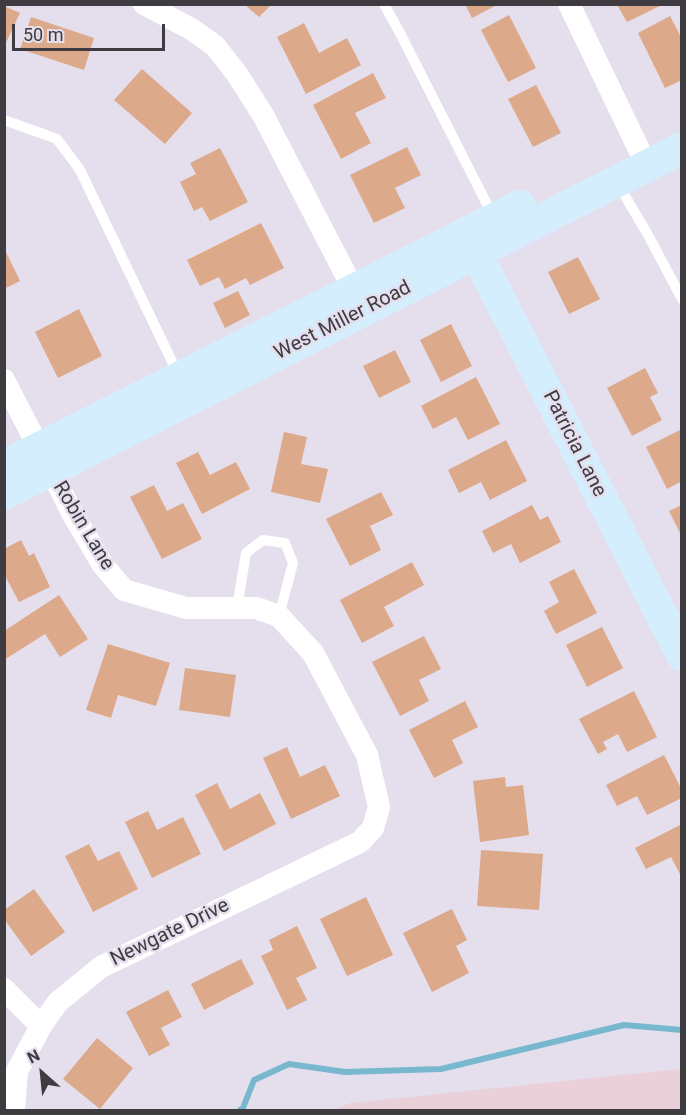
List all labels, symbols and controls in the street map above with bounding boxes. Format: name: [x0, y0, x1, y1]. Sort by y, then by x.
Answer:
scale bar: [15, 12, 168, 50]
text: 50 m: [23, 24, 63, 45]
street label: West Miller Road: [271, 276, 415, 366]
street label: Patricia Lane: [537, 387, 611, 501]
street label: Robin Lane: [47, 477, 119, 575]
street label: Newgate Drive: [107, 894, 233, 972]
north arrow: [12, 1043, 72, 1103]
text: N: [24, 1045, 43, 1068]

